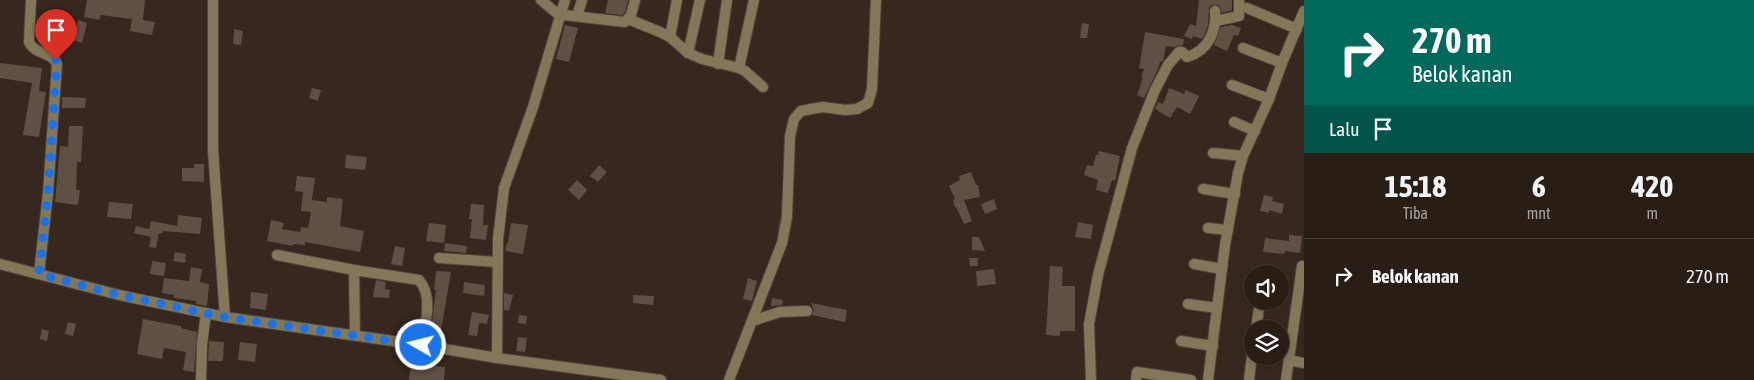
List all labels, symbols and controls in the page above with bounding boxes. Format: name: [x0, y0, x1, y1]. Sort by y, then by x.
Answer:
pin: [35, 9, 77, 60]
icon: arrive: [42, 16, 70, 44]
icon: right: [1329, 20, 1394, 85]
text: 270 m: [1412, 20, 1491, 60]
text: Belok kanan: [1412, 61, 1513, 87]
icon: arrive: [1369, 115, 1397, 143]
text: Lalu: [1329, 118, 1359, 140]
text: 15:18: [1385, 169, 1446, 203]
text: 6: [1532, 169, 1546, 203]
text: 420: [1631, 169, 1673, 203]
text: Tiba: [1403, 204, 1428, 222]
text: mnt: [1527, 204, 1551, 222]
text: m: [1647, 204, 1658, 222]
icon: right: [1329, 262, 1357, 290]
map controls: [1244, 265, 1289, 365]
button: sound: [1244, 265, 1289, 310]
text: Belok kanan: [1372, 265, 1459, 287]
text: 270 m: [1686, 265, 1729, 287]
position arrow: [394, 318, 446, 370]
button: layers: [1244, 320, 1289, 365]

